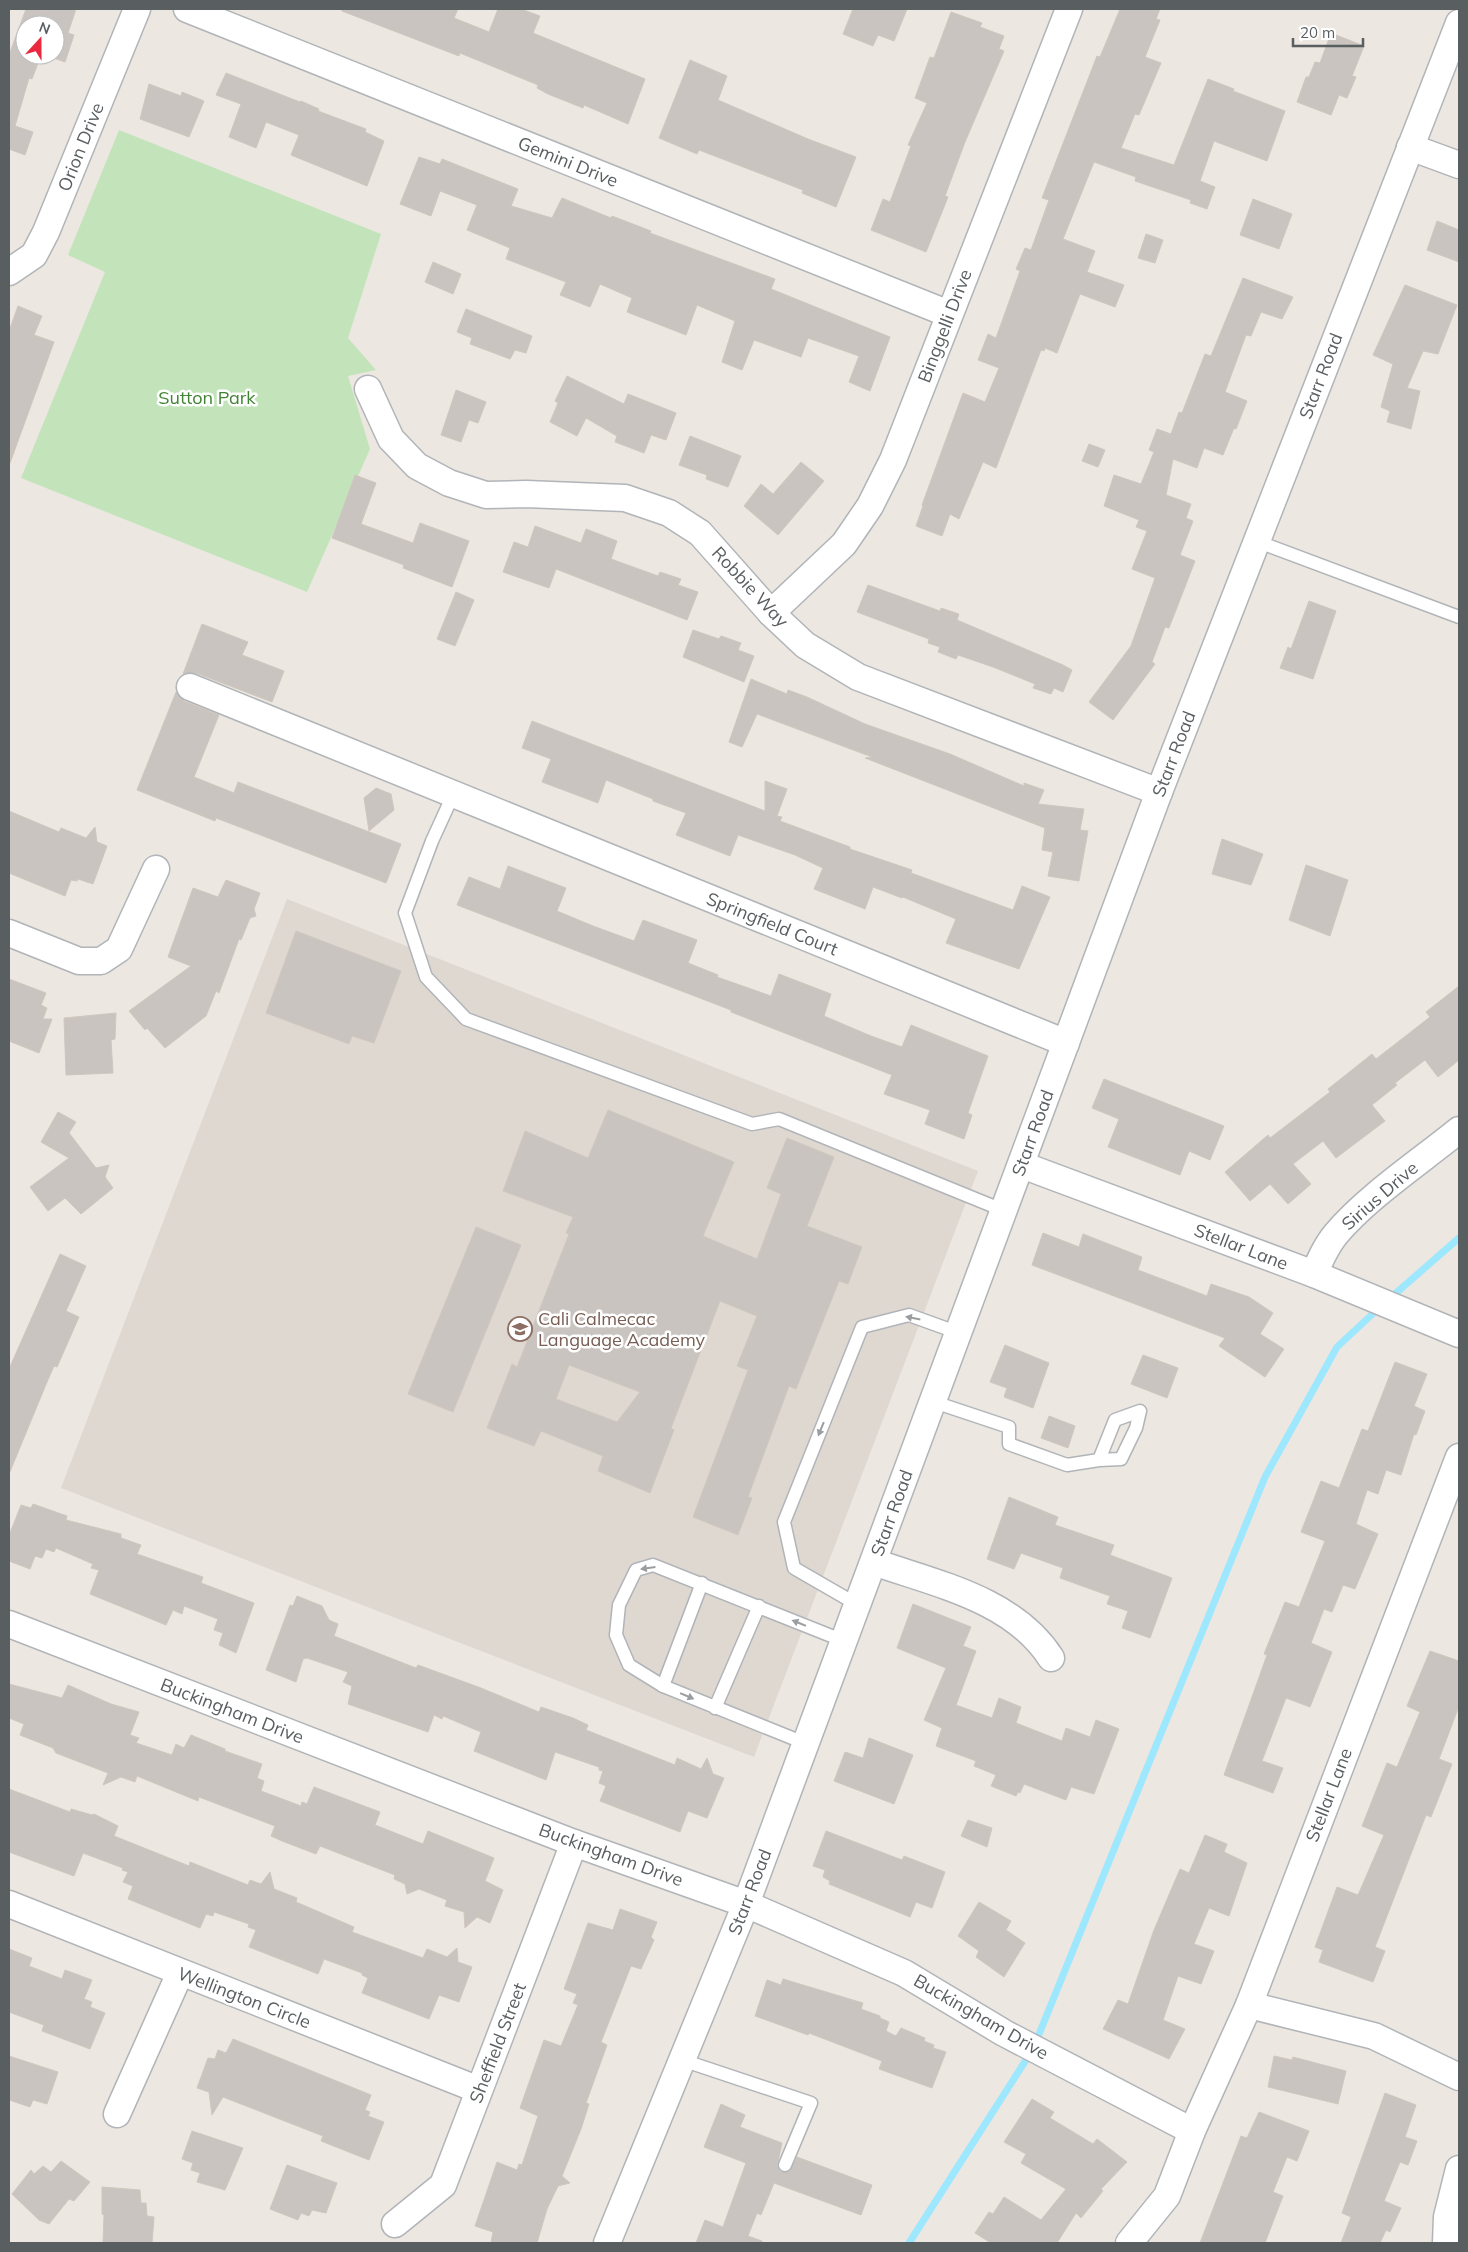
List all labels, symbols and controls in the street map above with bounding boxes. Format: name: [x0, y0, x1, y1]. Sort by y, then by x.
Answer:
north arrow: [15, 15, 65, 65]
scale bar: [1293, 15, 1363, 47]
text: N: [36, 18, 53, 38]
text: 20 m: [1300, 23, 1335, 42]
street label: Orion Drive: [52, 99, 109, 195]
street label: Gemini Drive: [515, 131, 622, 192]
street label: Binggelli Drive: [912, 266, 977, 386]
street label: Starr Road: [1294, 330, 1347, 422]
park label: Sutton Park: [158, 386, 256, 409]
street label: Robbie Way: [707, 541, 794, 632]
street label: Starr Road: [1147, 708, 1200, 800]
street label: Springfield Court: [703, 887, 841, 960]
street label: Starr Road: [1006, 1087, 1059, 1179]
street label: Sirius Drive: [1337, 1156, 1423, 1235]
street label: Stellar Lane: [1191, 1218, 1291, 1275]
place label: Cali Calmecac Language Academy: [538, 1307, 706, 1351]
one-way arrow: [905, 1313, 921, 1321]
school or university icon: Cali Calmecac Language Academy: [507, 1316, 533, 1342]
one-way arrow: [817, 1421, 825, 1436]
street label: Starr Road: [865, 1467, 918, 1559]
one-way arrow: [639, 1564, 655, 1572]
one-way arrow: [792, 1618, 806, 1626]
street label: Buckingham Drive: [157, 1673, 307, 1748]
one-way arrow: [680, 1692, 695, 1700]
street label: Stellar Lane: [1300, 1745, 1357, 1845]
street label: Buckingham Drive: [536, 1818, 686, 1891]
street label: Starr Road: [723, 1846, 776, 1938]
street label: Wellington Circle: [174, 1962, 314, 2033]
street label: Buckingham Drive: [910, 1969, 1053, 2064]
street label: Sheffield Street: [464, 1979, 531, 2106]

